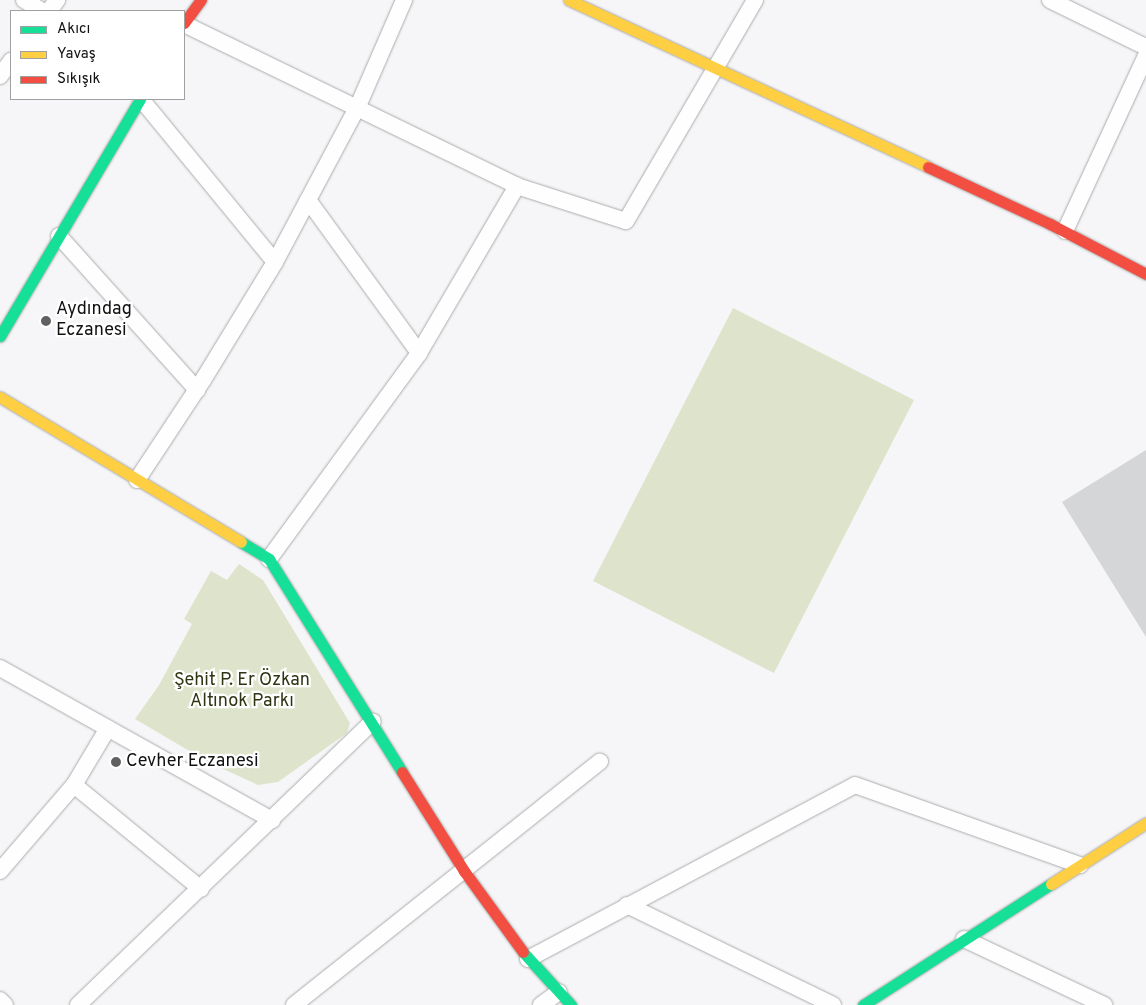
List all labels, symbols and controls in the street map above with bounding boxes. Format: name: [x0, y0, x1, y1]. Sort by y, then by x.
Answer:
legend: [10, 10, 185, 100]
text: Akıcı: [57, 20, 90, 39]
text: Yavaş: [57, 45, 96, 64]
text: Sıkışık: [57, 70, 101, 89]
place label: Aydındag Eczanesi: [56, 300, 132, 342]
marker: Aydındag Eczanesi: [40, 315, 52, 327]
park label: Şehit P. Er Özkan Altınok Parkı: [174, 671, 310, 714]
place label: Cevher Eczanesi: [126, 751, 258, 773]
marker: Cevher Eczanesi: [110, 756, 122, 768]

